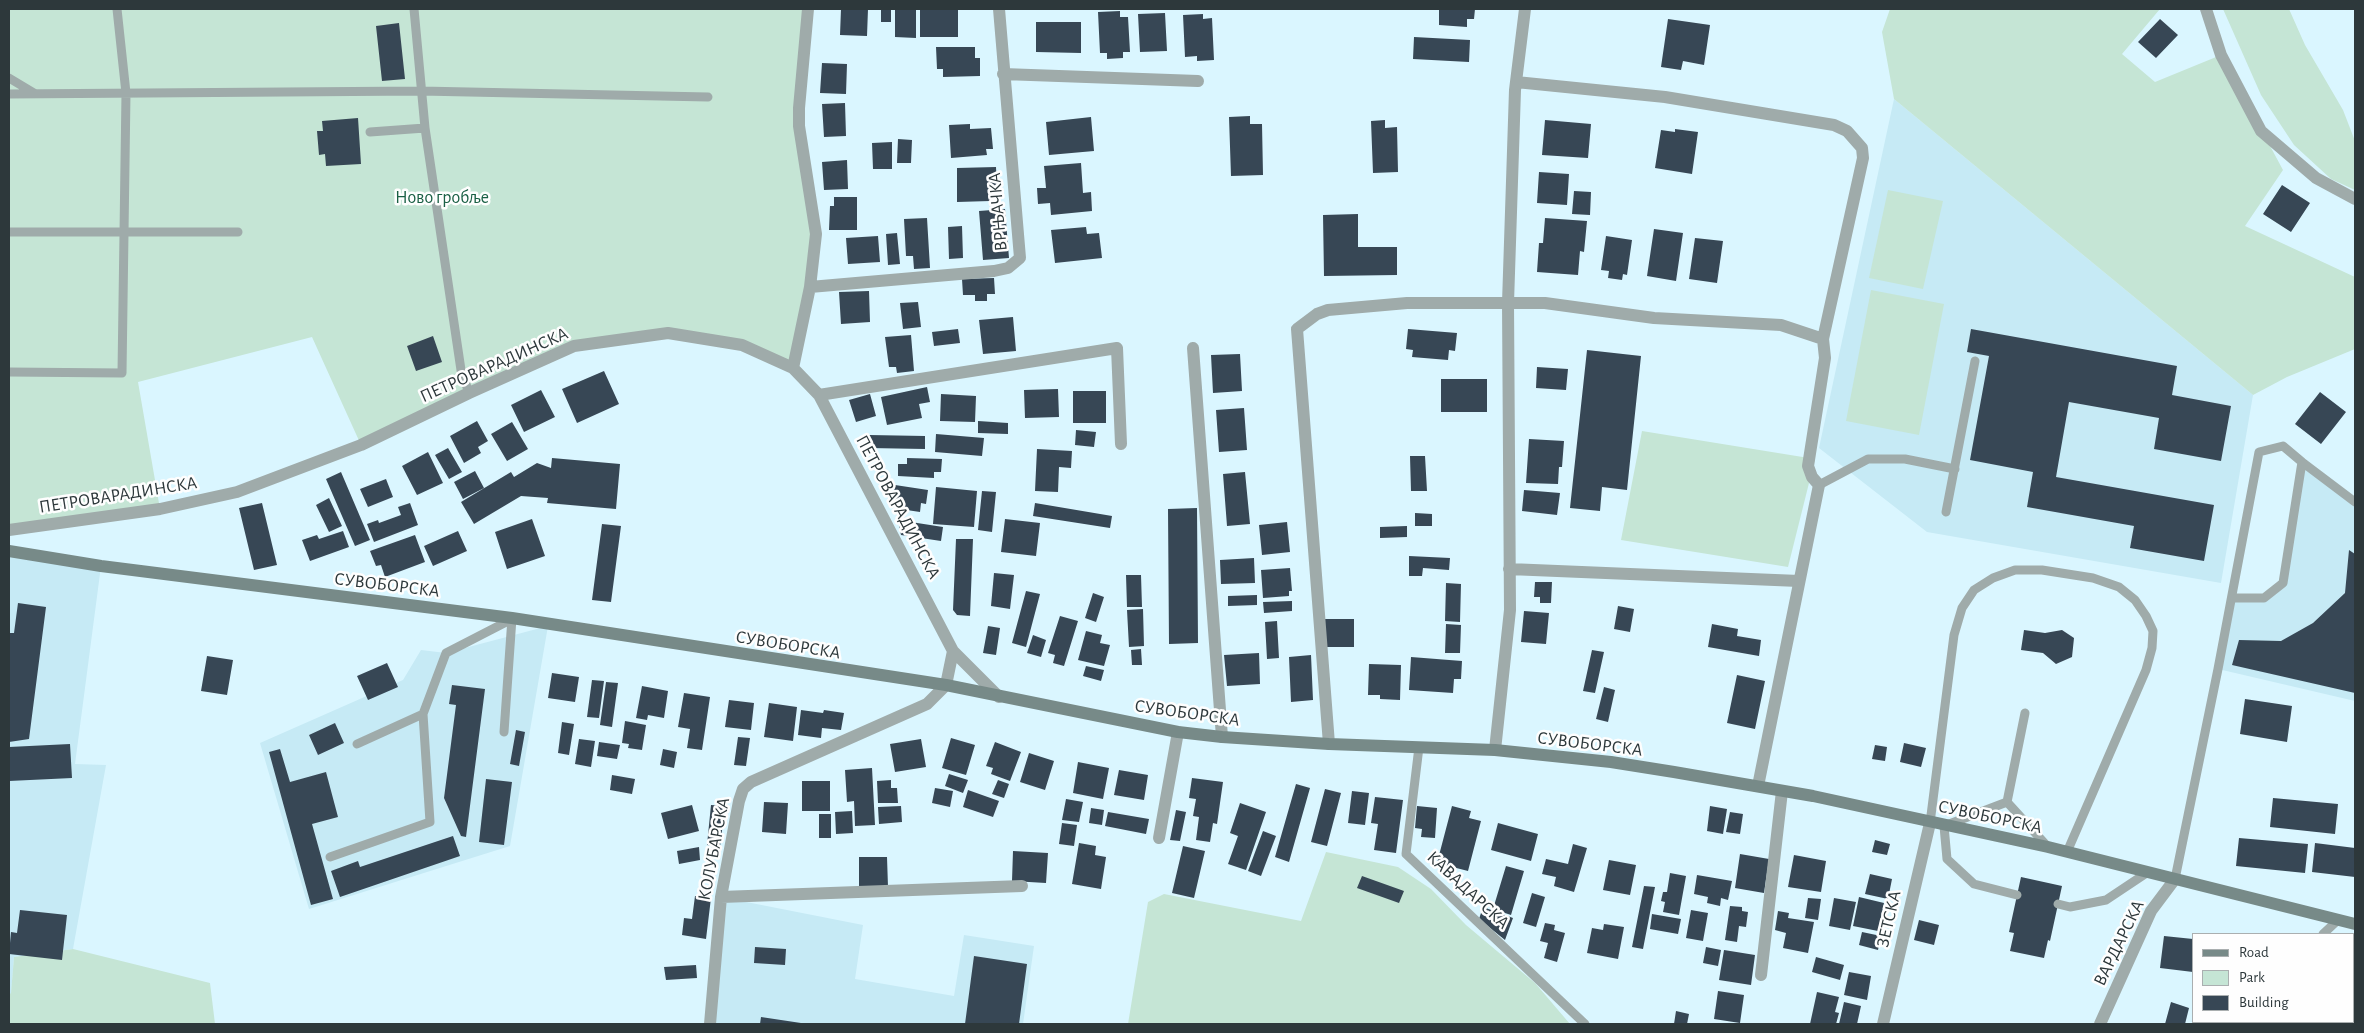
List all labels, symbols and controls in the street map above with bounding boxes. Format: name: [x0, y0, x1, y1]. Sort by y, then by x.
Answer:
street label: ВРЊАЧКА: [984, 172, 1012, 252]
park label: Ново гробље: [395, 187, 489, 209]
street label: ПЕТРОВАРАДИНСКА: [417, 323, 571, 407]
street label: ПЕТРОВАРАДИНСКА: [851, 431, 945, 583]
street label: ПЕТРОВАРАДИНСКА: [37, 472, 199, 518]
street label: СУВОБОРСКА: [333, 568, 441, 602]
street label: СУВОБОРСКА: [734, 626, 842, 664]
street label: СУВОБОРСКА: [1133, 695, 1241, 731]
street label: СУВОБОРСКА: [1536, 727, 1644, 761]
street label: СУВОБОРСКА: [1936, 795, 2044, 839]
street label: КОЛУБАРСКА: [693, 796, 735, 902]
street label: КАВАДАРСКА: [1422, 846, 1514, 934]
street label: ЗЕТСКА: [1872, 889, 1906, 949]
street label: ВАРДАРСКА: [2089, 897, 2149, 989]
legend: [2192, 933, 2354, 1023]
text: Road: [2239, 945, 2269, 960]
text: Park: [2239, 970, 2265, 985]
text: Building: [2239, 995, 2289, 1010]

